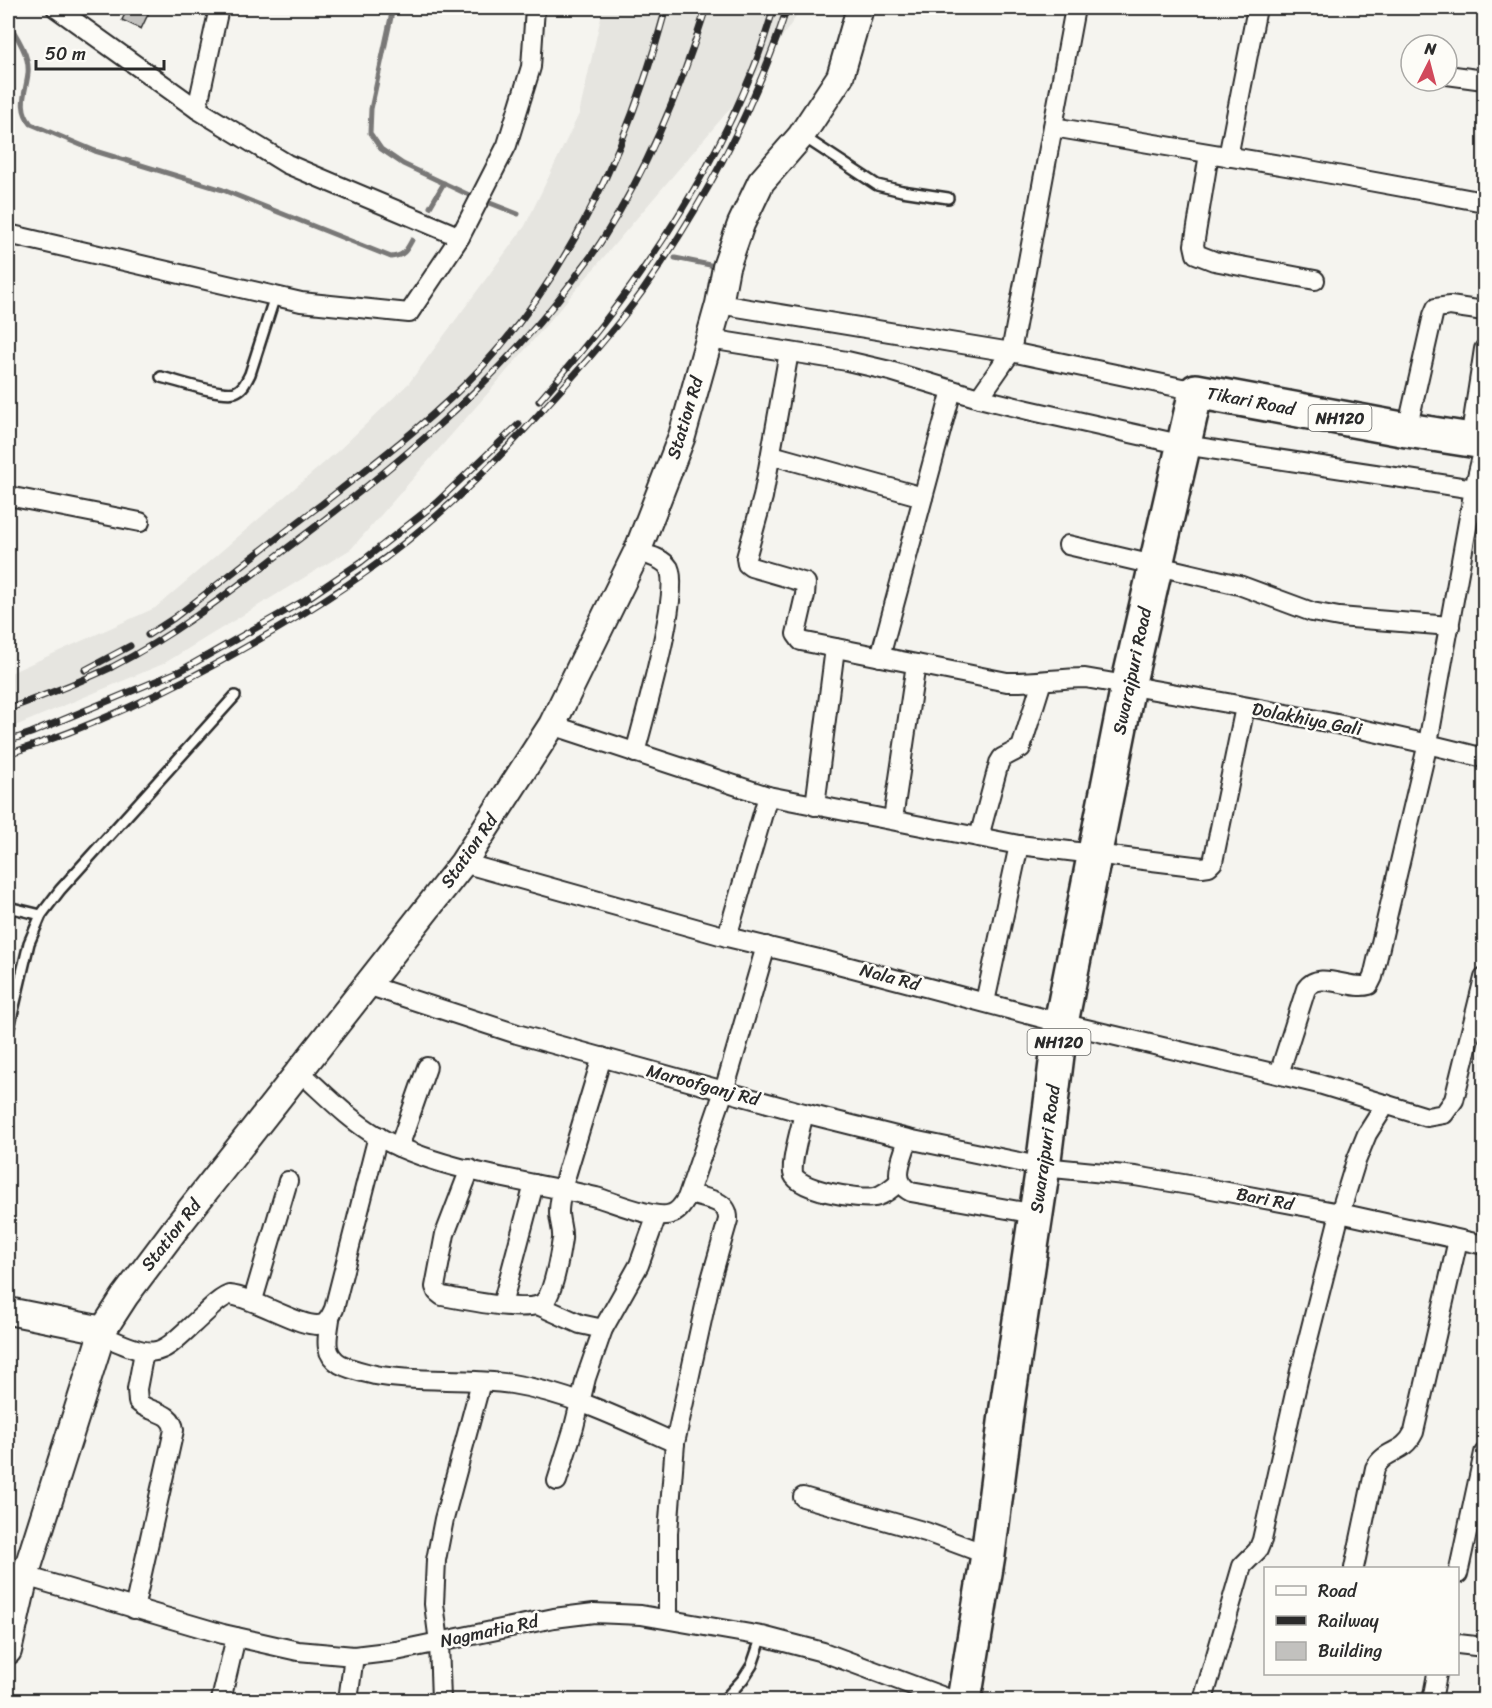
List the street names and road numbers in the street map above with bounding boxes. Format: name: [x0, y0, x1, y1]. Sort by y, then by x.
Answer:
street label: Station Rd: [657, 371, 713, 463]
street label: Tikari Road: [1204, 377, 1299, 426]
road number: NH120: [1308, 405, 1372, 431]
street label: Swarajpuri Road: [1103, 603, 1161, 738]
street label: Dolakhiya Gali: [1249, 693, 1366, 746]
street label: Station Rd: [432, 806, 507, 895]
street label: Nala Rd: [857, 954, 925, 1001]
road number: NH120: [1028, 1029, 1090, 1055]
street label: Maroofganj Rd: [643, 1055, 764, 1116]
street label: Swarajpuri Road: [1020, 1081, 1070, 1215]
street label: Bari Rd: [1234, 1178, 1298, 1221]
street label: Station Rd: [132, 1191, 211, 1278]
street label: Nagmatia Rd: [437, 1605, 543, 1657]

